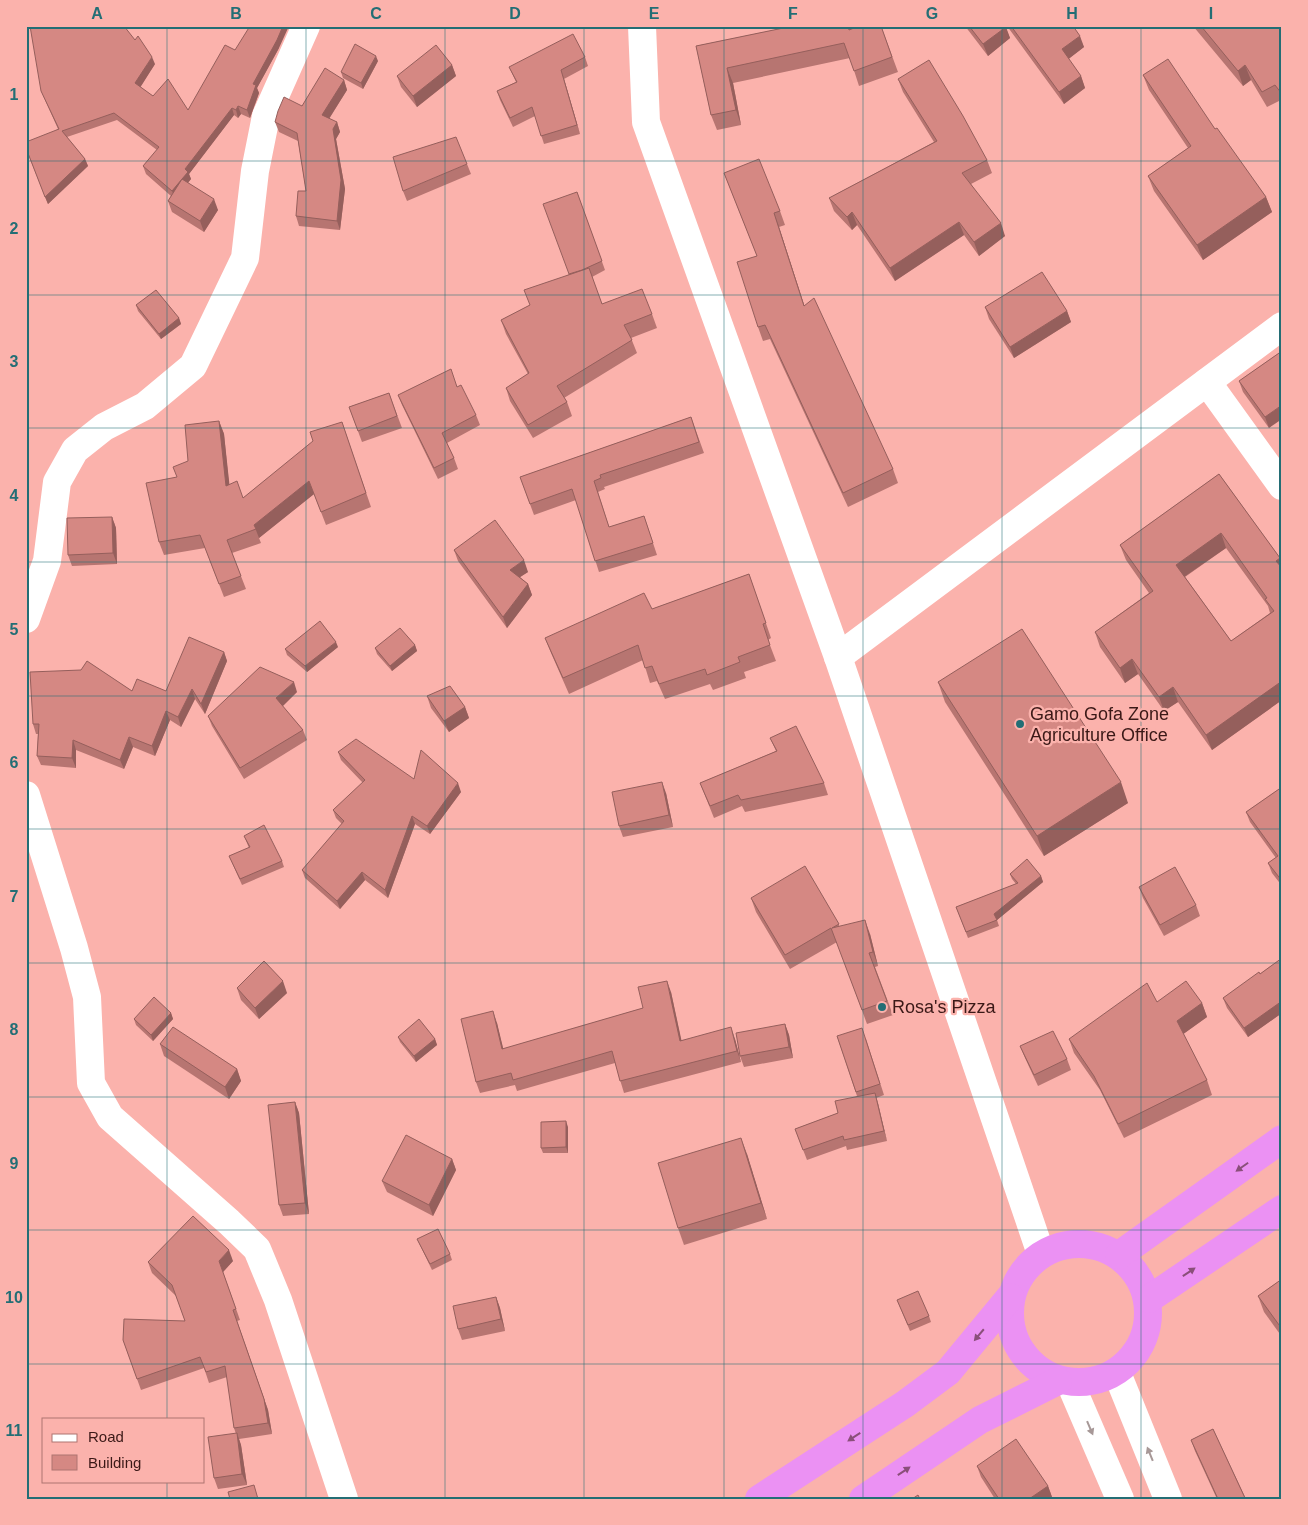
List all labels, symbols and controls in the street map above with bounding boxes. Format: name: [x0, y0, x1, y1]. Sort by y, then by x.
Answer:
text: A: [91, 5, 103, 22]
text: B: [230, 5, 242, 22]
text: C: [370, 5, 382, 22]
text: D: [509, 5, 521, 22]
text: E: [649, 5, 660, 22]
text: F: [788, 5, 798, 22]
text: G: [926, 5, 938, 22]
text: H: [1066, 5, 1078, 22]
text: I: [1209, 5, 1213, 22]
text: 1: [10, 86, 19, 103]
text: 2: [10, 220, 19, 237]
text: 3: [10, 353, 19, 370]
text: 4: [10, 487, 19, 504]
text: 5: [10, 621, 19, 638]
place label: Gamo Gofa Zone Agriculture Office: [1030, 704, 1169, 745]
marker: Gamo Gofa Zone Agriculture Office: [1014, 718, 1026, 730]
text: 6: [10, 754, 19, 771]
text: 7: [10, 888, 19, 905]
place label: Rosa's Pizza: [892, 997, 996, 1017]
marker: Rosa's Pizza: [876, 1001, 888, 1013]
text: 8: [10, 1021, 19, 1038]
text: 9: [10, 1155, 19, 1172]
one-way arrow: [1235, 1162, 1249, 1172]
one-way arrow: [1182, 1267, 1196, 1277]
text: 10: [5, 1289, 23, 1306]
one-way arrow: [973, 1328, 984, 1341]
legend: [42, 1418, 205, 1482]
one-way arrow: [1086, 1421, 1094, 1435]
text: 11: [6, 1422, 23, 1439]
text: Road: [88, 1428, 124, 1445]
one-way arrow: [848, 1432, 861, 1442]
one-way arrow: [1145, 1446, 1153, 1461]
text: Building: [88, 1454, 141, 1471]
one-way arrow: [897, 1467, 910, 1476]

